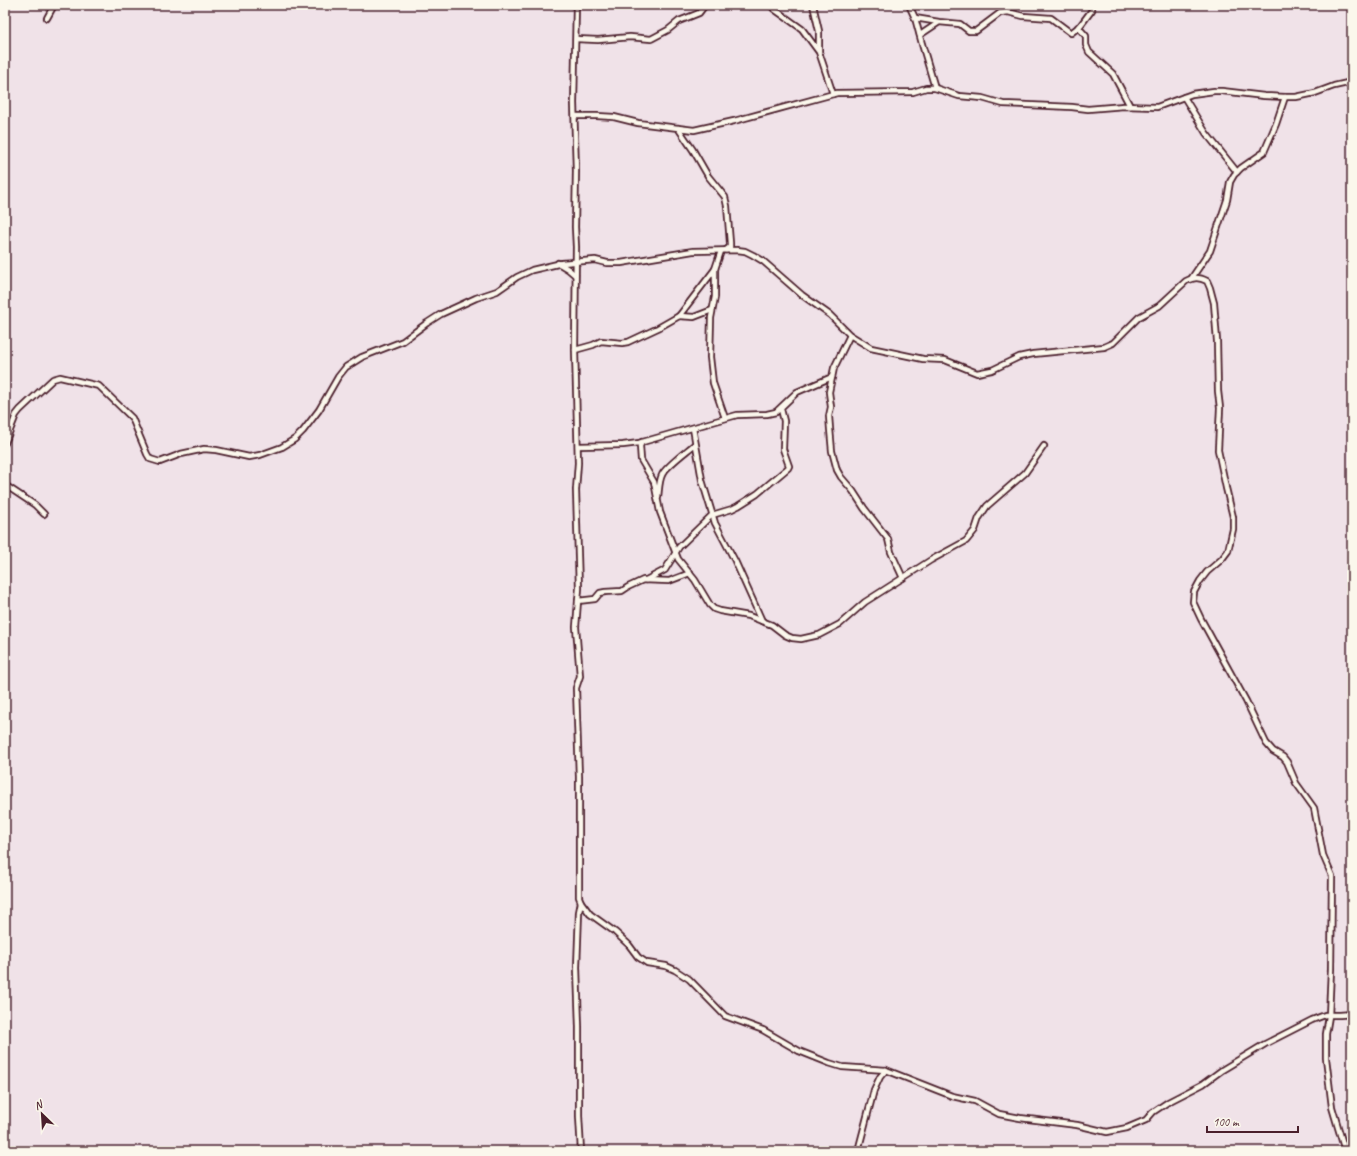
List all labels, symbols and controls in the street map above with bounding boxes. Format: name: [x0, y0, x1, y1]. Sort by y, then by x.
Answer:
north arrow: [22, 1094, 62, 1134]
text: N: [32, 1096, 46, 1113]
scale bar: [1207, 1108, 1298, 1134]
text: 100 m: [1213, 1114, 1240, 1130]

